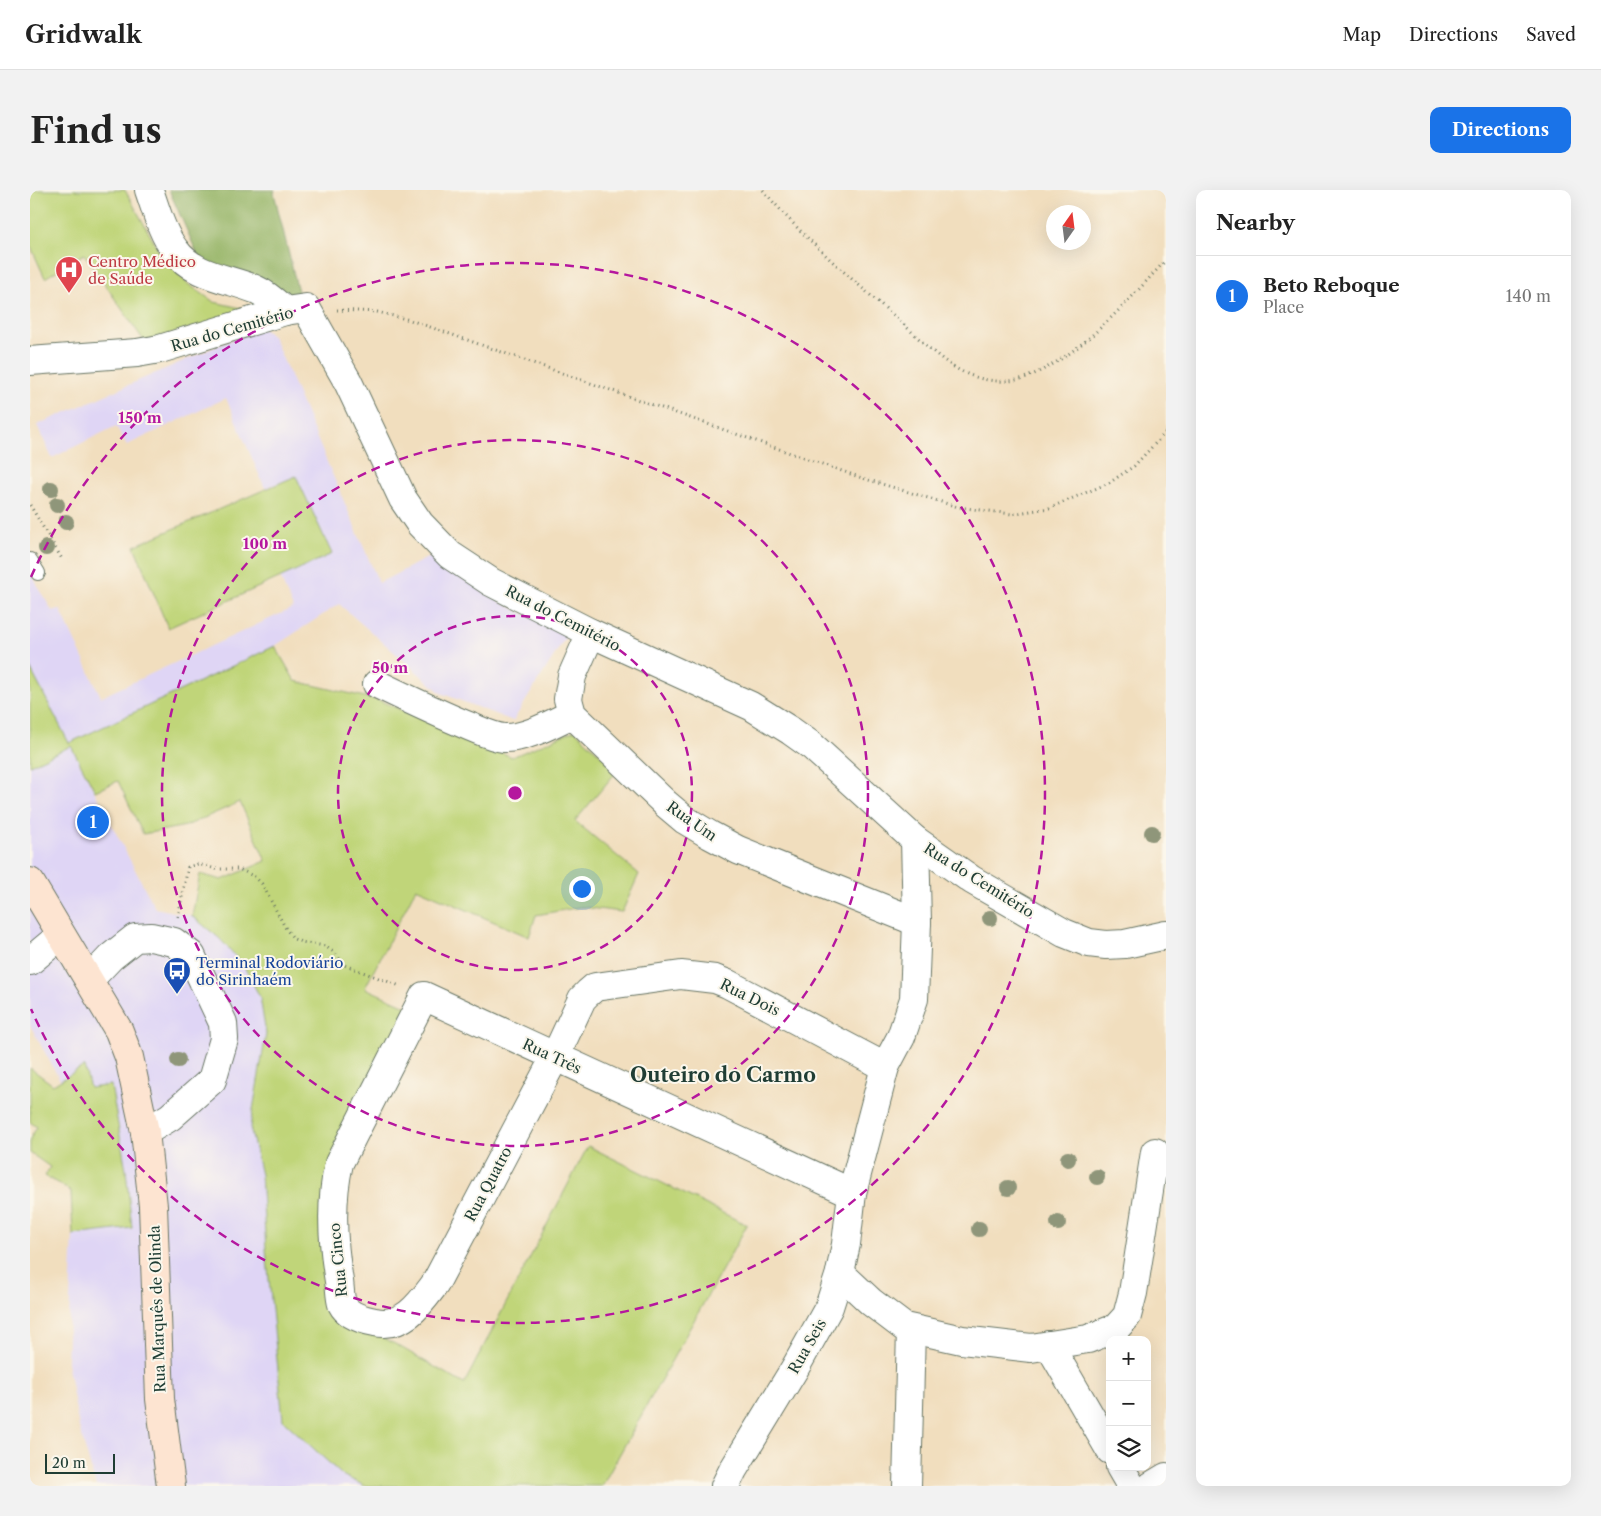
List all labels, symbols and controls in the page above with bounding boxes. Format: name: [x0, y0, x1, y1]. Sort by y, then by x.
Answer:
text: Gridwalk: [25, 20, 142, 49]
text: Map: [1342, 24, 1381, 46]
text: Directions: [1409, 24, 1498, 46]
text: Saved: [1526, 24, 1576, 46]
button: Directions: [1430, 107, 1571, 153]
text: Find us: [30, 109, 162, 152]
north arrow: [1046, 205, 1091, 250]
text: Nearby: [1216, 210, 1295, 235]
place label: Centro Médico de Saúde: [88, 252, 196, 288]
hospital icon: Centro Médico de Saúde: [54, 255, 84, 294]
text: Beto Reboque: [1263, 274, 1400, 297]
text: 1: [1228, 286, 1236, 306]
text: 140 m: [1506, 286, 1551, 306]
text: Place: [1263, 297, 1304, 317]
street label: Rua do Cemitério: [169, 302, 295, 356]
text: 150 m: [118, 408, 162, 427]
text: 100 m: [243, 534, 287, 553]
street label: Rua do Cemitério: [502, 581, 624, 655]
text: 50 m: [372, 658, 408, 677]
centre of rings: [506, 784, 524, 802]
street label: Rua Um: [663, 797, 721, 845]
pin: 1: [77, 803, 109, 841]
street label: Rua do Cemitério: [920, 838, 1038, 922]
your location: [569, 876, 595, 902]
place label: Terminal Rodoviário do Sirinhaém: [196, 953, 343, 989]
bus stop icon: Terminal Rodoviário do Sirinhaém: [162, 956, 192, 995]
street label: Rua Dois: [717, 974, 783, 1020]
street label: Rua Três: [519, 1034, 585, 1078]
district label: Outeiro do Carmo: [630, 1063, 816, 1087]
street label: Rua Quatro: [460, 1143, 516, 1225]
street label: Rua Cinco: [325, 1222, 351, 1298]
street label: Rua Marquês de Olinda: [145, 1225, 169, 1393]
street label: Rua Seis: [784, 1315, 830, 1377]
map controls: [1106, 1336, 1151, 1471]
button: +: [1106, 1336, 1151, 1381]
button: −: [1106, 1381, 1151, 1426]
button: layers: [1106, 1426, 1151, 1471]
scale bar: [45, 1451, 115, 1474]
text: 20 m: [52, 1454, 86, 1472]

